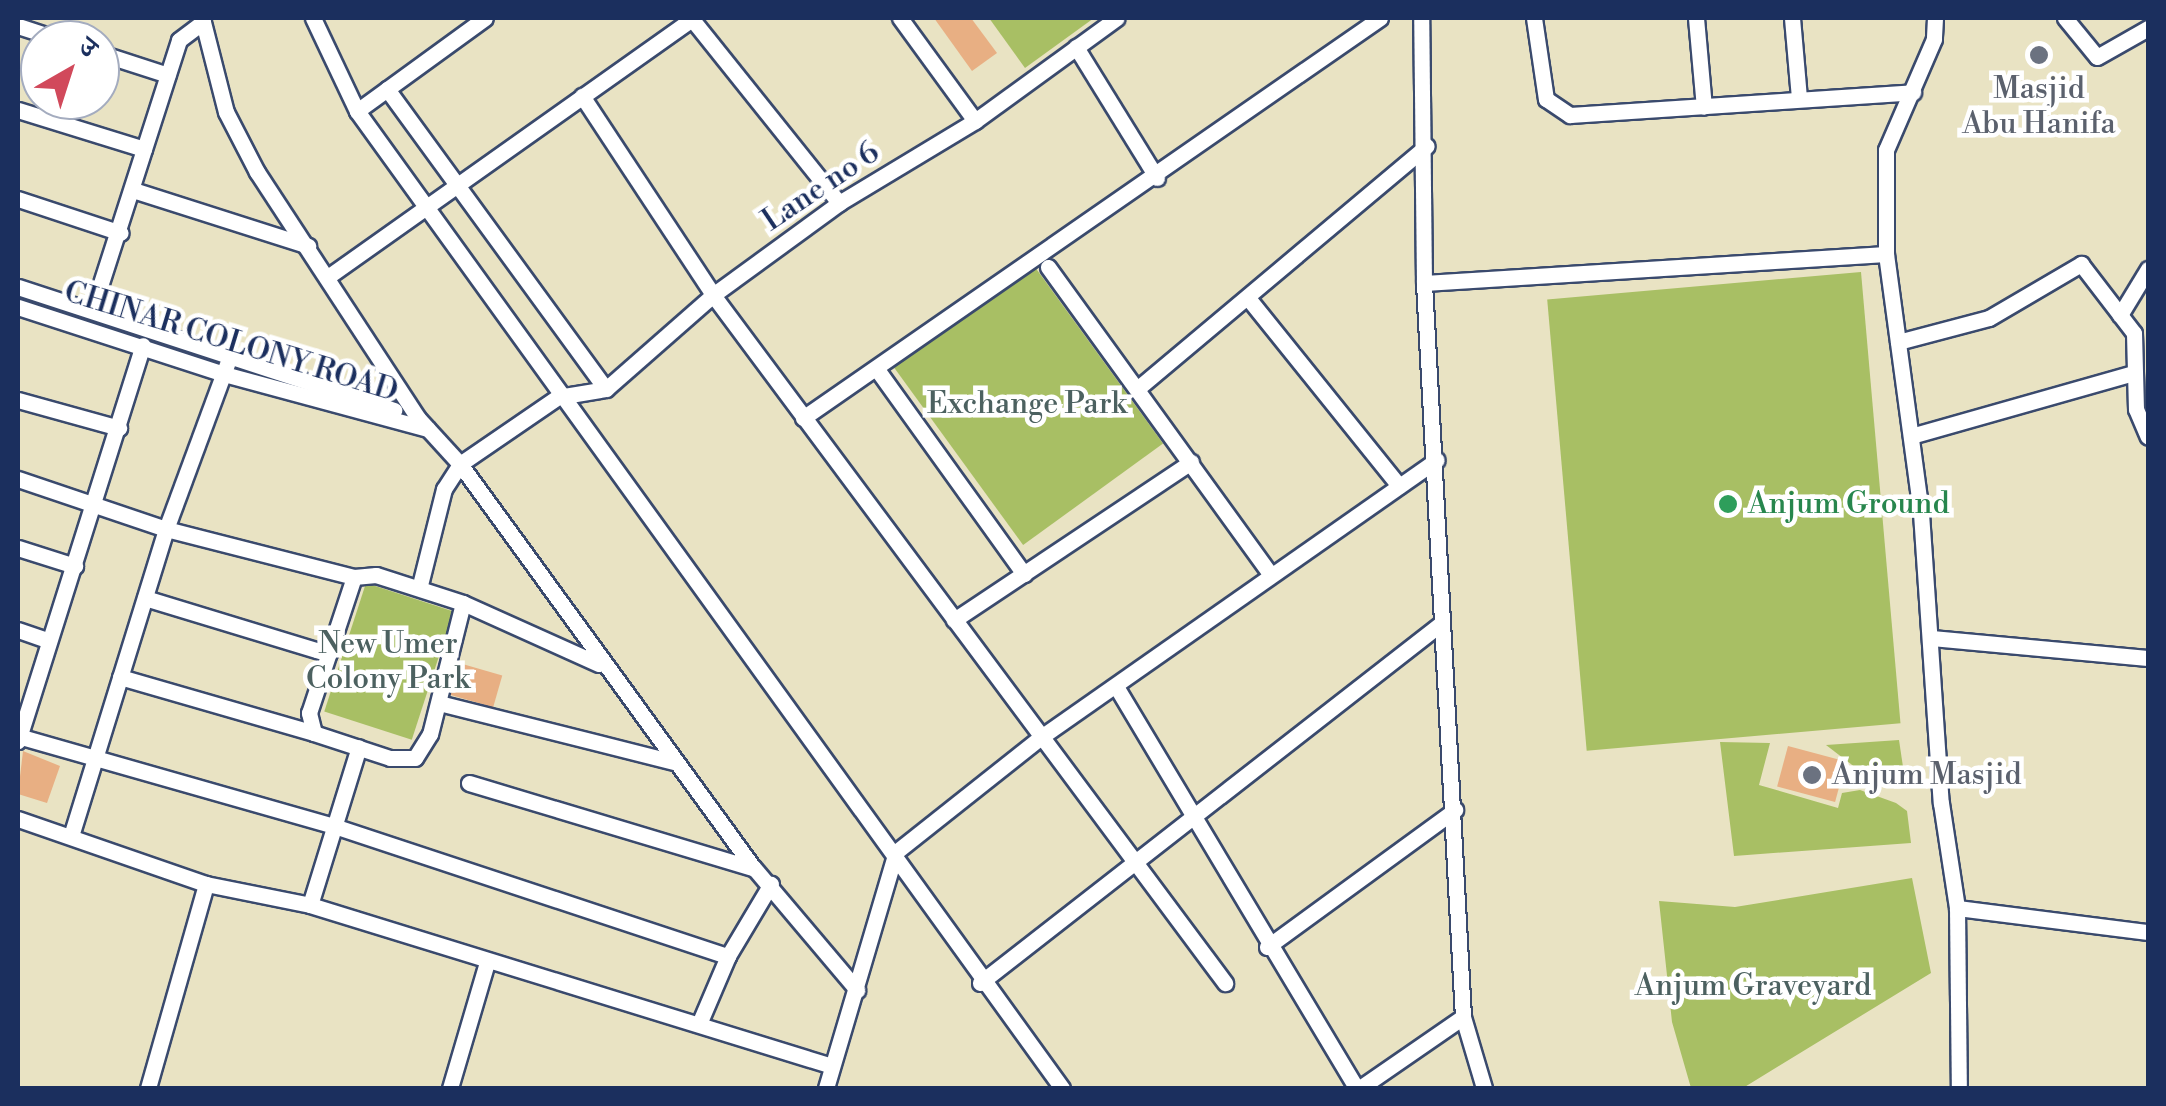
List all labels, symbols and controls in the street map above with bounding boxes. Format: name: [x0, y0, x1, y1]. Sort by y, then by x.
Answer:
north arrow: [20, 20, 120, 120]
text: उ: [71, 30, 104, 66]
marker: Masjid Abu Hanifa: [2028, 44, 2050, 66]
place label: Masjid Abu Hanifa: [1962, 71, 2116, 142]
street label: Lane no 6: [756, 135, 886, 239]
street label: CHINAR COLONY ROAD: [60, 274, 402, 410]
park label: Exchange Park: [927, 386, 1127, 422]
place label: Anjum Ground: [1748, 486, 1950, 522]
marker: Anjum Ground: [1717, 493, 1739, 515]
park label: New Umer Colony Park: [306, 626, 470, 696]
place label: Anjum Masjid: [1832, 757, 2022, 793]
marker: Anjum Masjid: [1801, 764, 1823, 786]
park label: Anjum Graveyard: [1635, 968, 1871, 1004]

